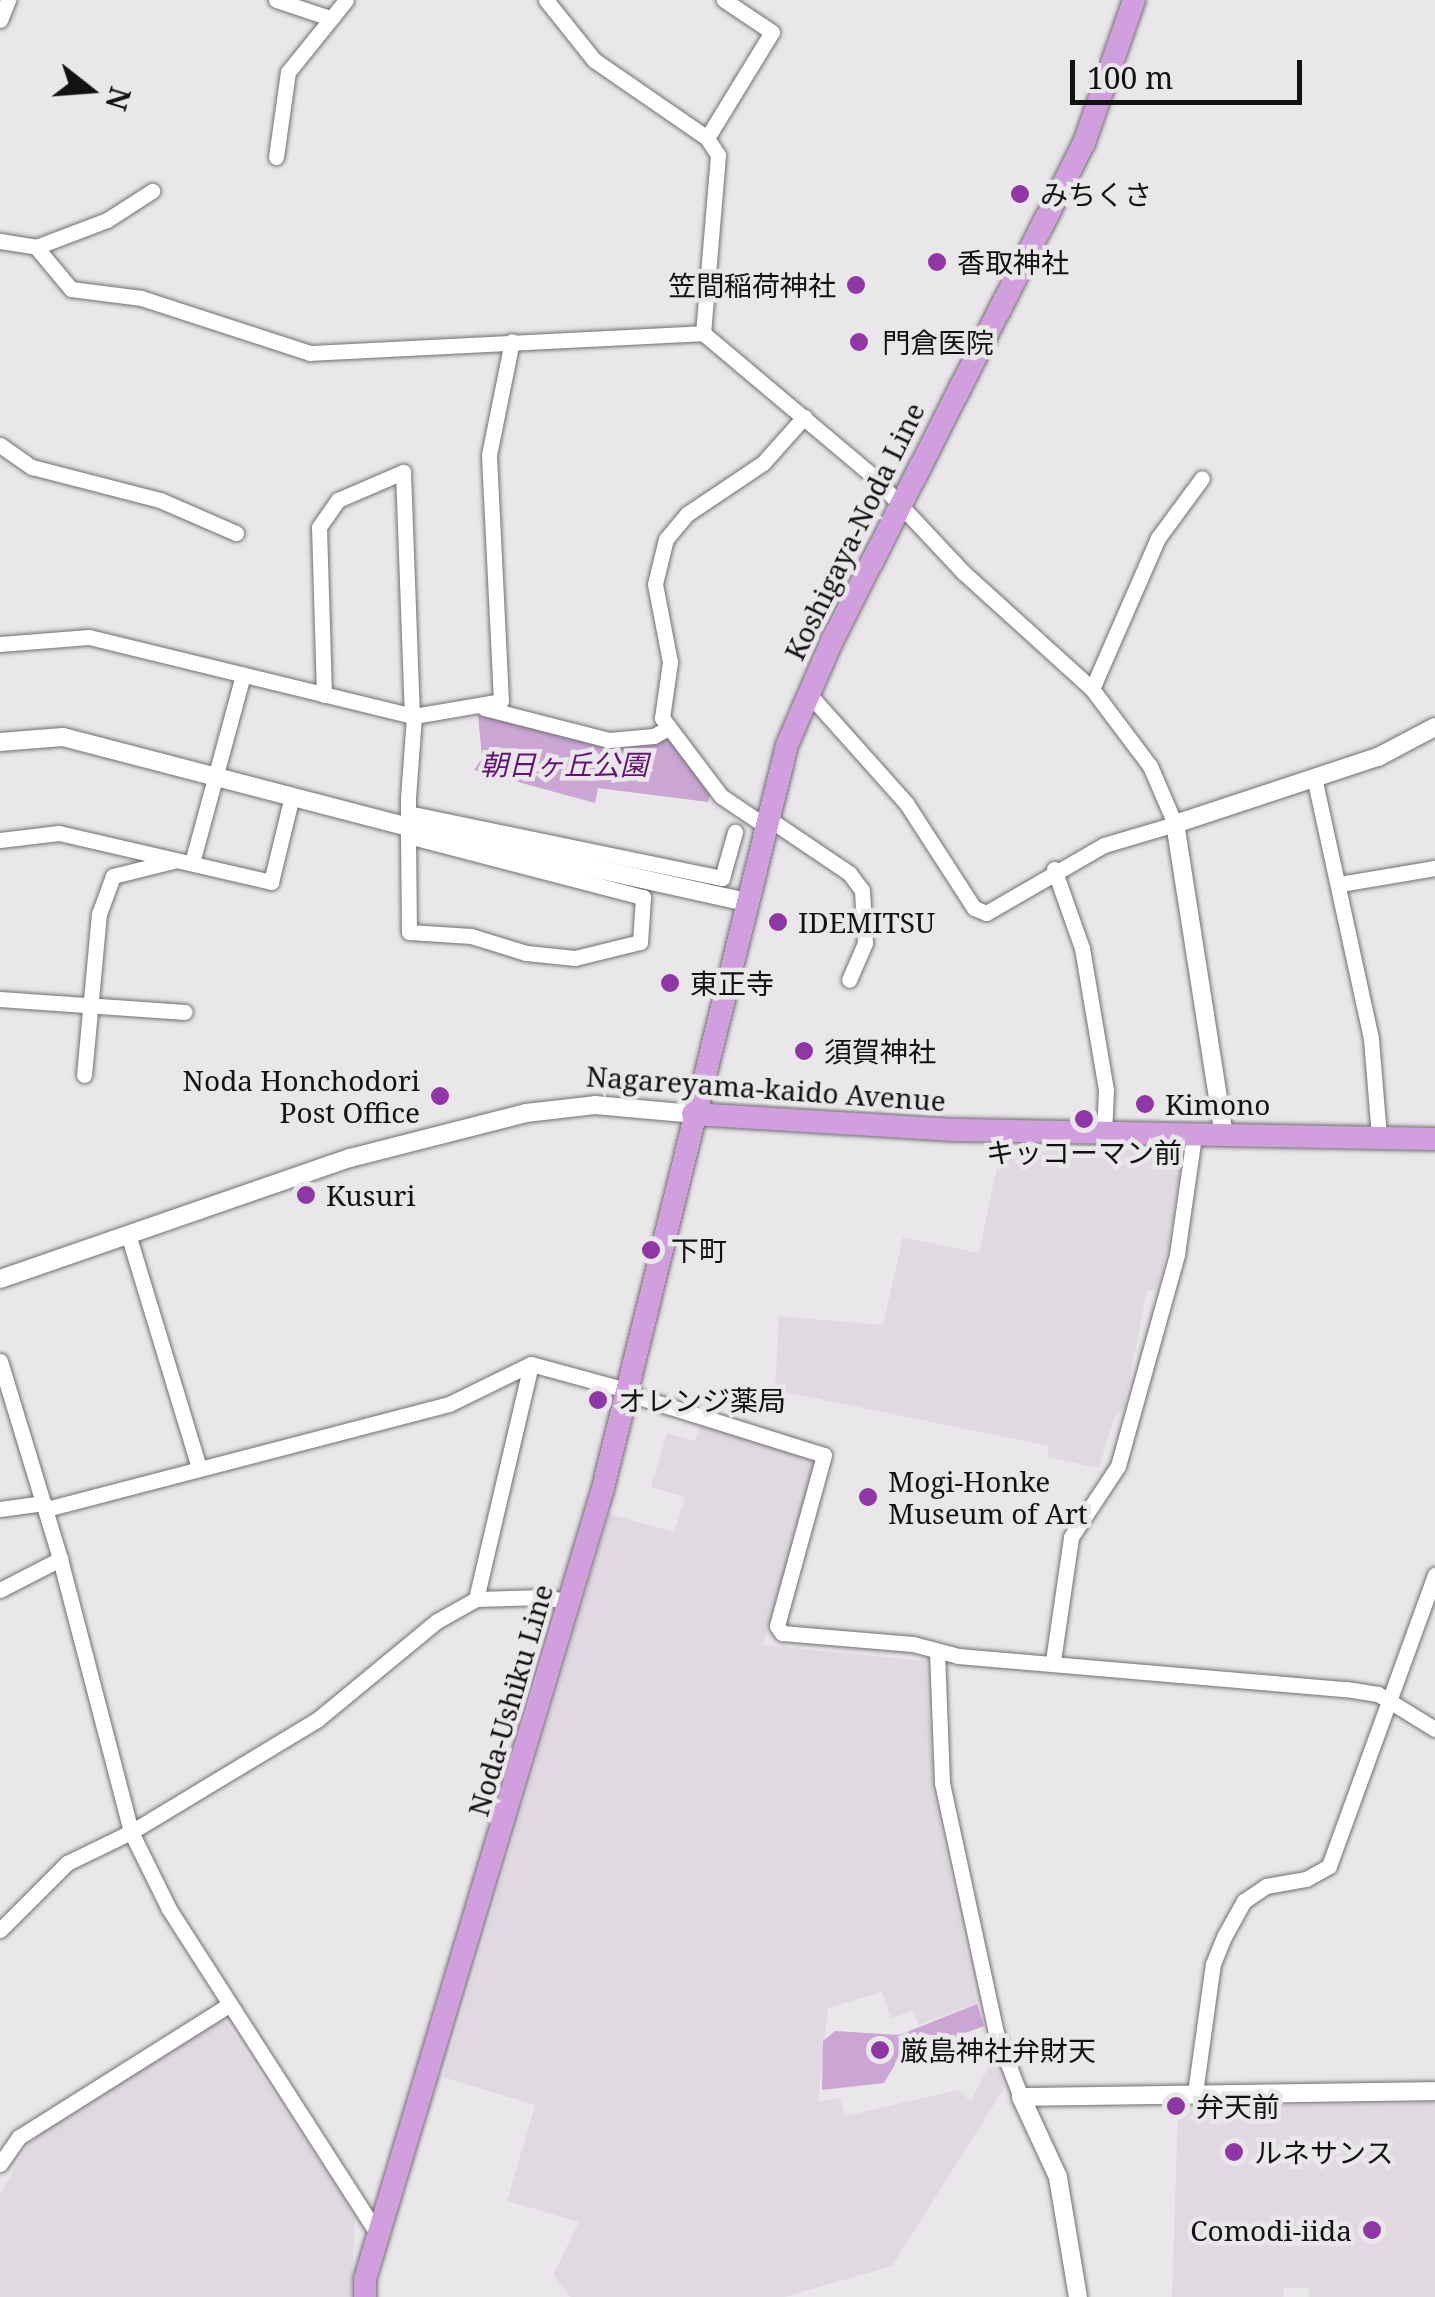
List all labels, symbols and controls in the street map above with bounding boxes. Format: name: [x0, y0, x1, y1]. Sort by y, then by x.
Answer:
north arrow: [40, 40, 140, 140]
scale bar: [1075, 40, 1308, 102]
text: 100 m: [1087, 57, 1173, 98]
text: N: [97, 83, 140, 115]
place label: みちくさ: [1040, 177, 1152, 211]
marker: みちくさ: [1009, 183, 1031, 205]
place label: 香取神社: [957, 245, 1069, 279]
marker: 香取神社: [926, 251, 948, 273]
place label: 笠間稲荷神社: [668, 268, 836, 302]
marker: 笠間稲荷神社: [845, 274, 867, 296]
place label: 門倉医院: [882, 325, 994, 359]
marker: 門倉医院: [846, 329, 872, 355]
street label: Koshigaya-Noda Line: [777, 397, 931, 665]
park label: 朝日ヶ丘公園: [480, 747, 648, 781]
place label: IDEMITSU: [798, 905, 935, 939]
marker: IDEMITSU: [767, 911, 789, 933]
place label: 東正寺: [690, 966, 774, 1000]
marker: 東正寺: [659, 972, 681, 994]
place label: 須賀神社: [824, 1034, 936, 1068]
marker: 須賀神社: [793, 1040, 815, 1062]
street label: Nagareyama-kaido Avenue: [585, 1059, 947, 1117]
place label: Noda Honchodori Post Office: [183, 1063, 420, 1129]
marker: Noda Honchodori Post Office: [429, 1085, 451, 1107]
place label: Kimono: [1165, 1087, 1270, 1121]
marker: Kimono: [1134, 1093, 1156, 1115]
marker: キッコーマン前: [1073, 1108, 1095, 1130]
place label: キッコーマン前: [986, 1135, 1182, 1169]
place label: Kusuri: [326, 1178, 415, 1212]
marker: Kusuri: [295, 1184, 317, 1206]
place label: 下町: [671, 1233, 727, 1267]
marker: 下町: [640, 1239, 662, 1261]
place label: オレンジ薬局: [618, 1383, 786, 1417]
marker: オレンジ薬局: [587, 1389, 609, 1411]
place label: Mogi-Honke Museum of Art: [888, 1464, 1088, 1530]
marker: Mogi-Honke Museum of Art: [857, 1486, 879, 1508]
street label: Noda-Ushiku Line: [461, 1580, 559, 1820]
place label: 厳島神社弁財天: [900, 2033, 1096, 2067]
marker: 厳島神社弁財天: [869, 2039, 891, 2061]
place label: 弁天前: [1196, 2089, 1280, 2123]
marker: 弁天前: [1165, 2095, 1187, 2117]
place label: ルネサンス: [1254, 2135, 1394, 2169]
marker: ルネサンス: [1223, 2141, 1245, 2163]
place label: Comodi-iida: [1190, 2213, 1352, 2247]
marker: Comodi-iida: [1361, 2219, 1383, 2241]

